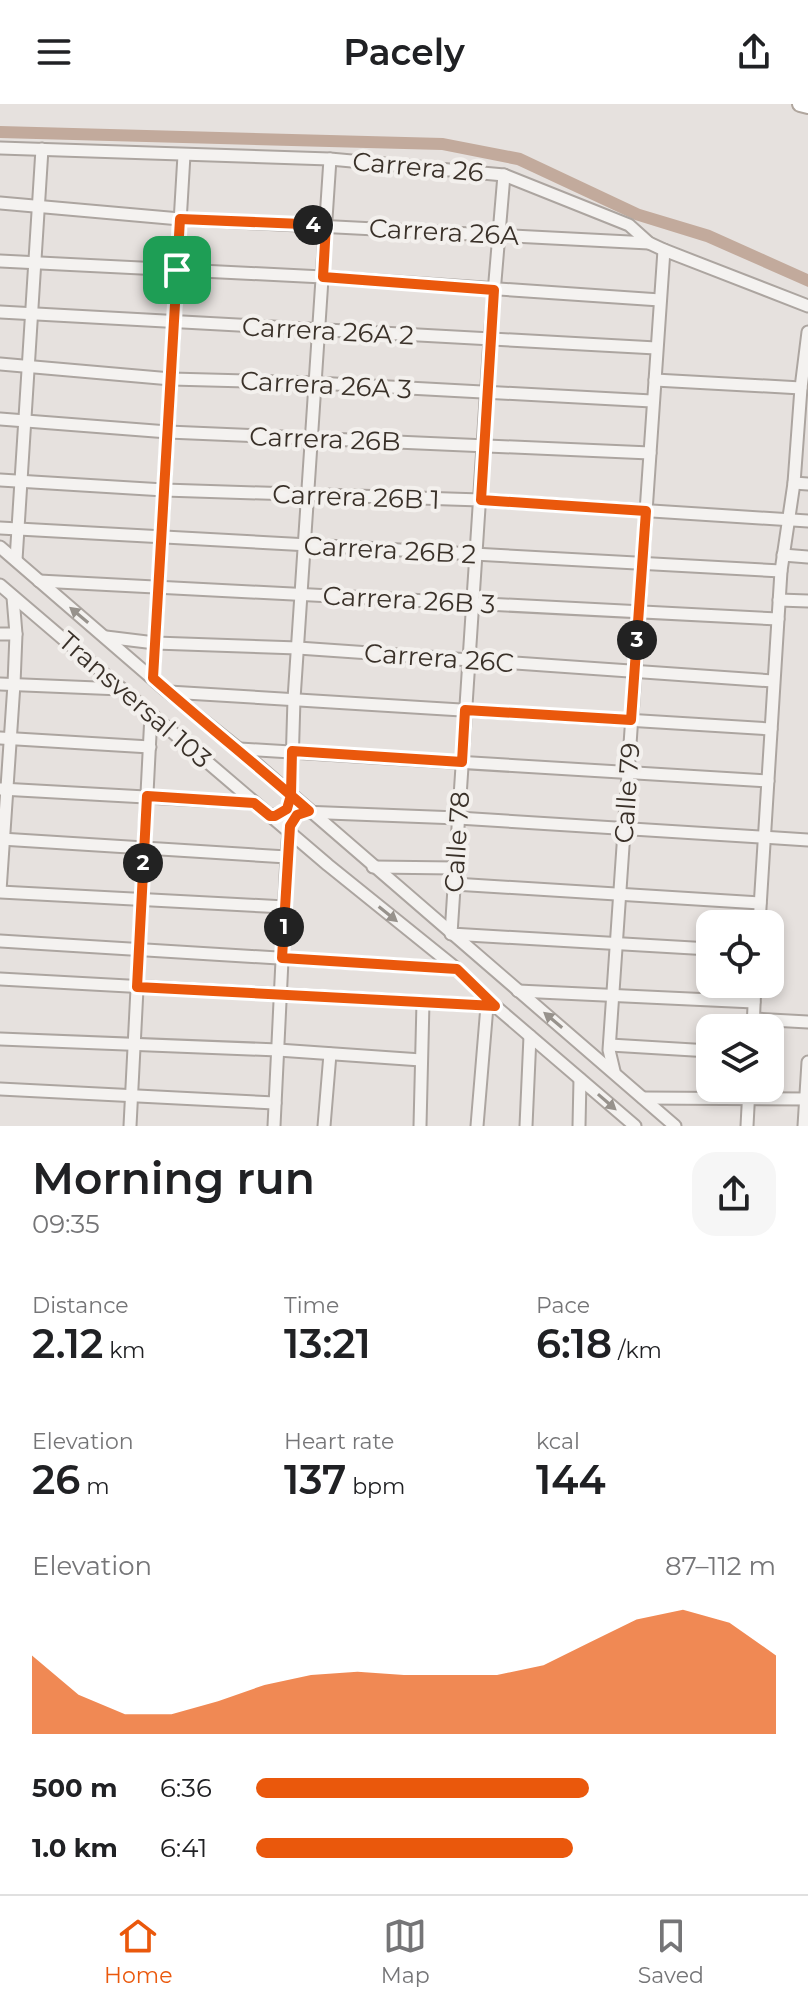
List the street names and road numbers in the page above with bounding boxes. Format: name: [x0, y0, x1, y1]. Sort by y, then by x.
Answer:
street label: Carrera 26: [351, 145, 485, 189]
street label: Carrera 26A: [368, 212, 520, 252]
street label: Carrera 26A 2: [241, 311, 415, 351]
street label: Carrera 26A 3: [239, 365, 413, 405]
street label: Carrera 26B: [249, 420, 401, 458]
street label: Carrera 26B 1: [272, 478, 440, 516]
street label: Carrera 26B 2: [303, 529, 477, 571]
street label: Carrera 26B 3: [322, 580, 496, 620]
street label: Transversal 103: [52, 625, 218, 775]
street label: Carrera 26C: [363, 637, 515, 679]
street label: Calle 79: [608, 741, 646, 845]
street label: Calle 78: [437, 790, 477, 894]

